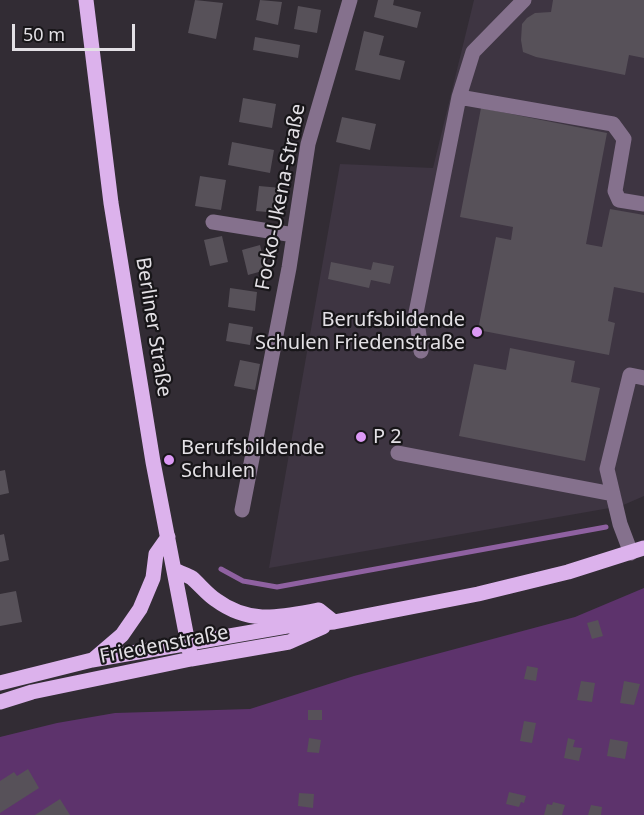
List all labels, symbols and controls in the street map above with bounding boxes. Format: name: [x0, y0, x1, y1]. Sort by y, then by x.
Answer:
scale bar: [15, 12, 138, 50]
text: 50 m: [23, 22, 65, 46]
street label: Focko-Ukena-Straße: [251, 102, 311, 292]
street label: Berliner Straße: [130, 255, 176, 399]
place label: Berufsbildende Schulen Friedenstraße: [255, 308, 465, 355]
marker: Berufsbildende Schulen Friedenstraße: [470, 325, 484, 339]
place label: P 2: [373, 425, 402, 449]
marker: P 2: [354, 430, 368, 444]
place label: Berufsbildende Schulen: [181, 436, 324, 483]
marker: Berufsbildende Schulen: [162, 453, 176, 467]
street label: Friedenstraße: [98, 621, 230, 669]

